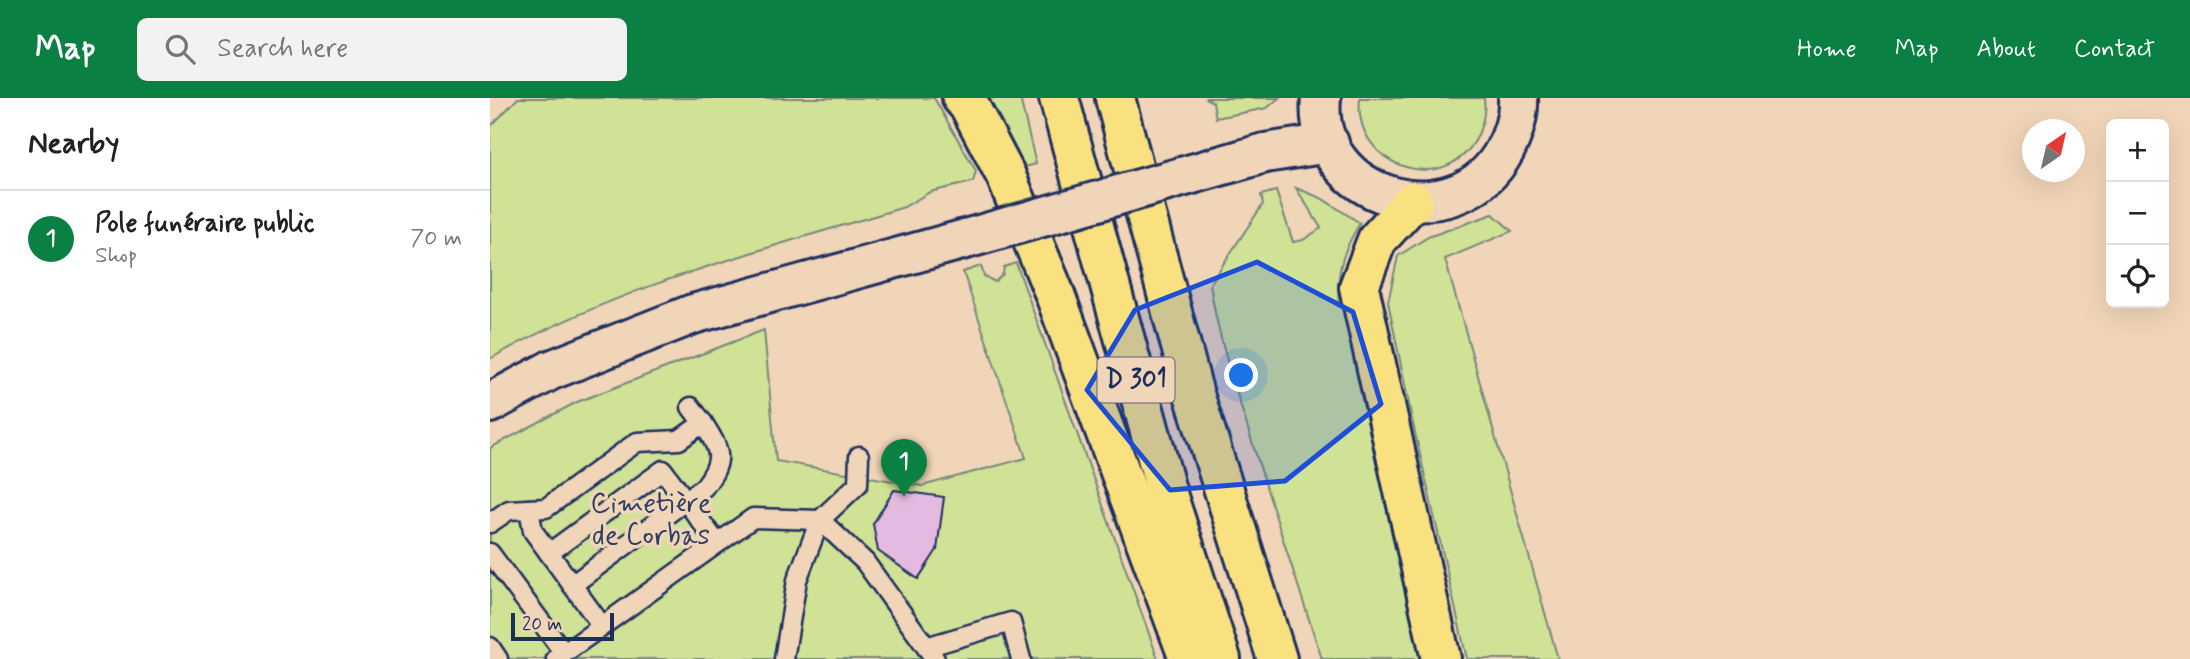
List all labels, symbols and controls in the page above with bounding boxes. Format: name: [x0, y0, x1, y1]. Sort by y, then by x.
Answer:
search box: [137, 18, 627, 81]
text: Map: [35, 27, 95, 71]
icon: search: [161, 30, 199, 68]
text: Search here: [217, 32, 348, 66]
text: Home: [1797, 34, 1857, 65]
text: Map: [1895, 34, 1939, 65]
text: About: [1977, 34, 2036, 65]
text: Contact: [2074, 34, 2155, 65]
north arrow: [2022, 119, 2085, 182]
map controls: [2106, 119, 2169, 308]
button: +: [2106, 119, 2169, 182]
text: Nearby: [28, 124, 119, 163]
button: −: [2106, 182, 2169, 245]
text: Pole funéraire public: [95, 207, 314, 241]
text: 1: [46, 224, 56, 254]
text: 70 m: [410, 224, 462, 254]
text: Shop: [95, 241, 137, 271]
button: locate: [2106, 245, 2169, 308]
road number: D 301: [1098, 358, 1174, 402]
your location: [1224, 358, 1258, 392]
pin: 1: [881, 439, 927, 497]
park label: Cimetière de Corbas: [591, 486, 711, 555]
scale bar: [511, 610, 614, 642]
text: 20 m: [522, 612, 562, 637]

